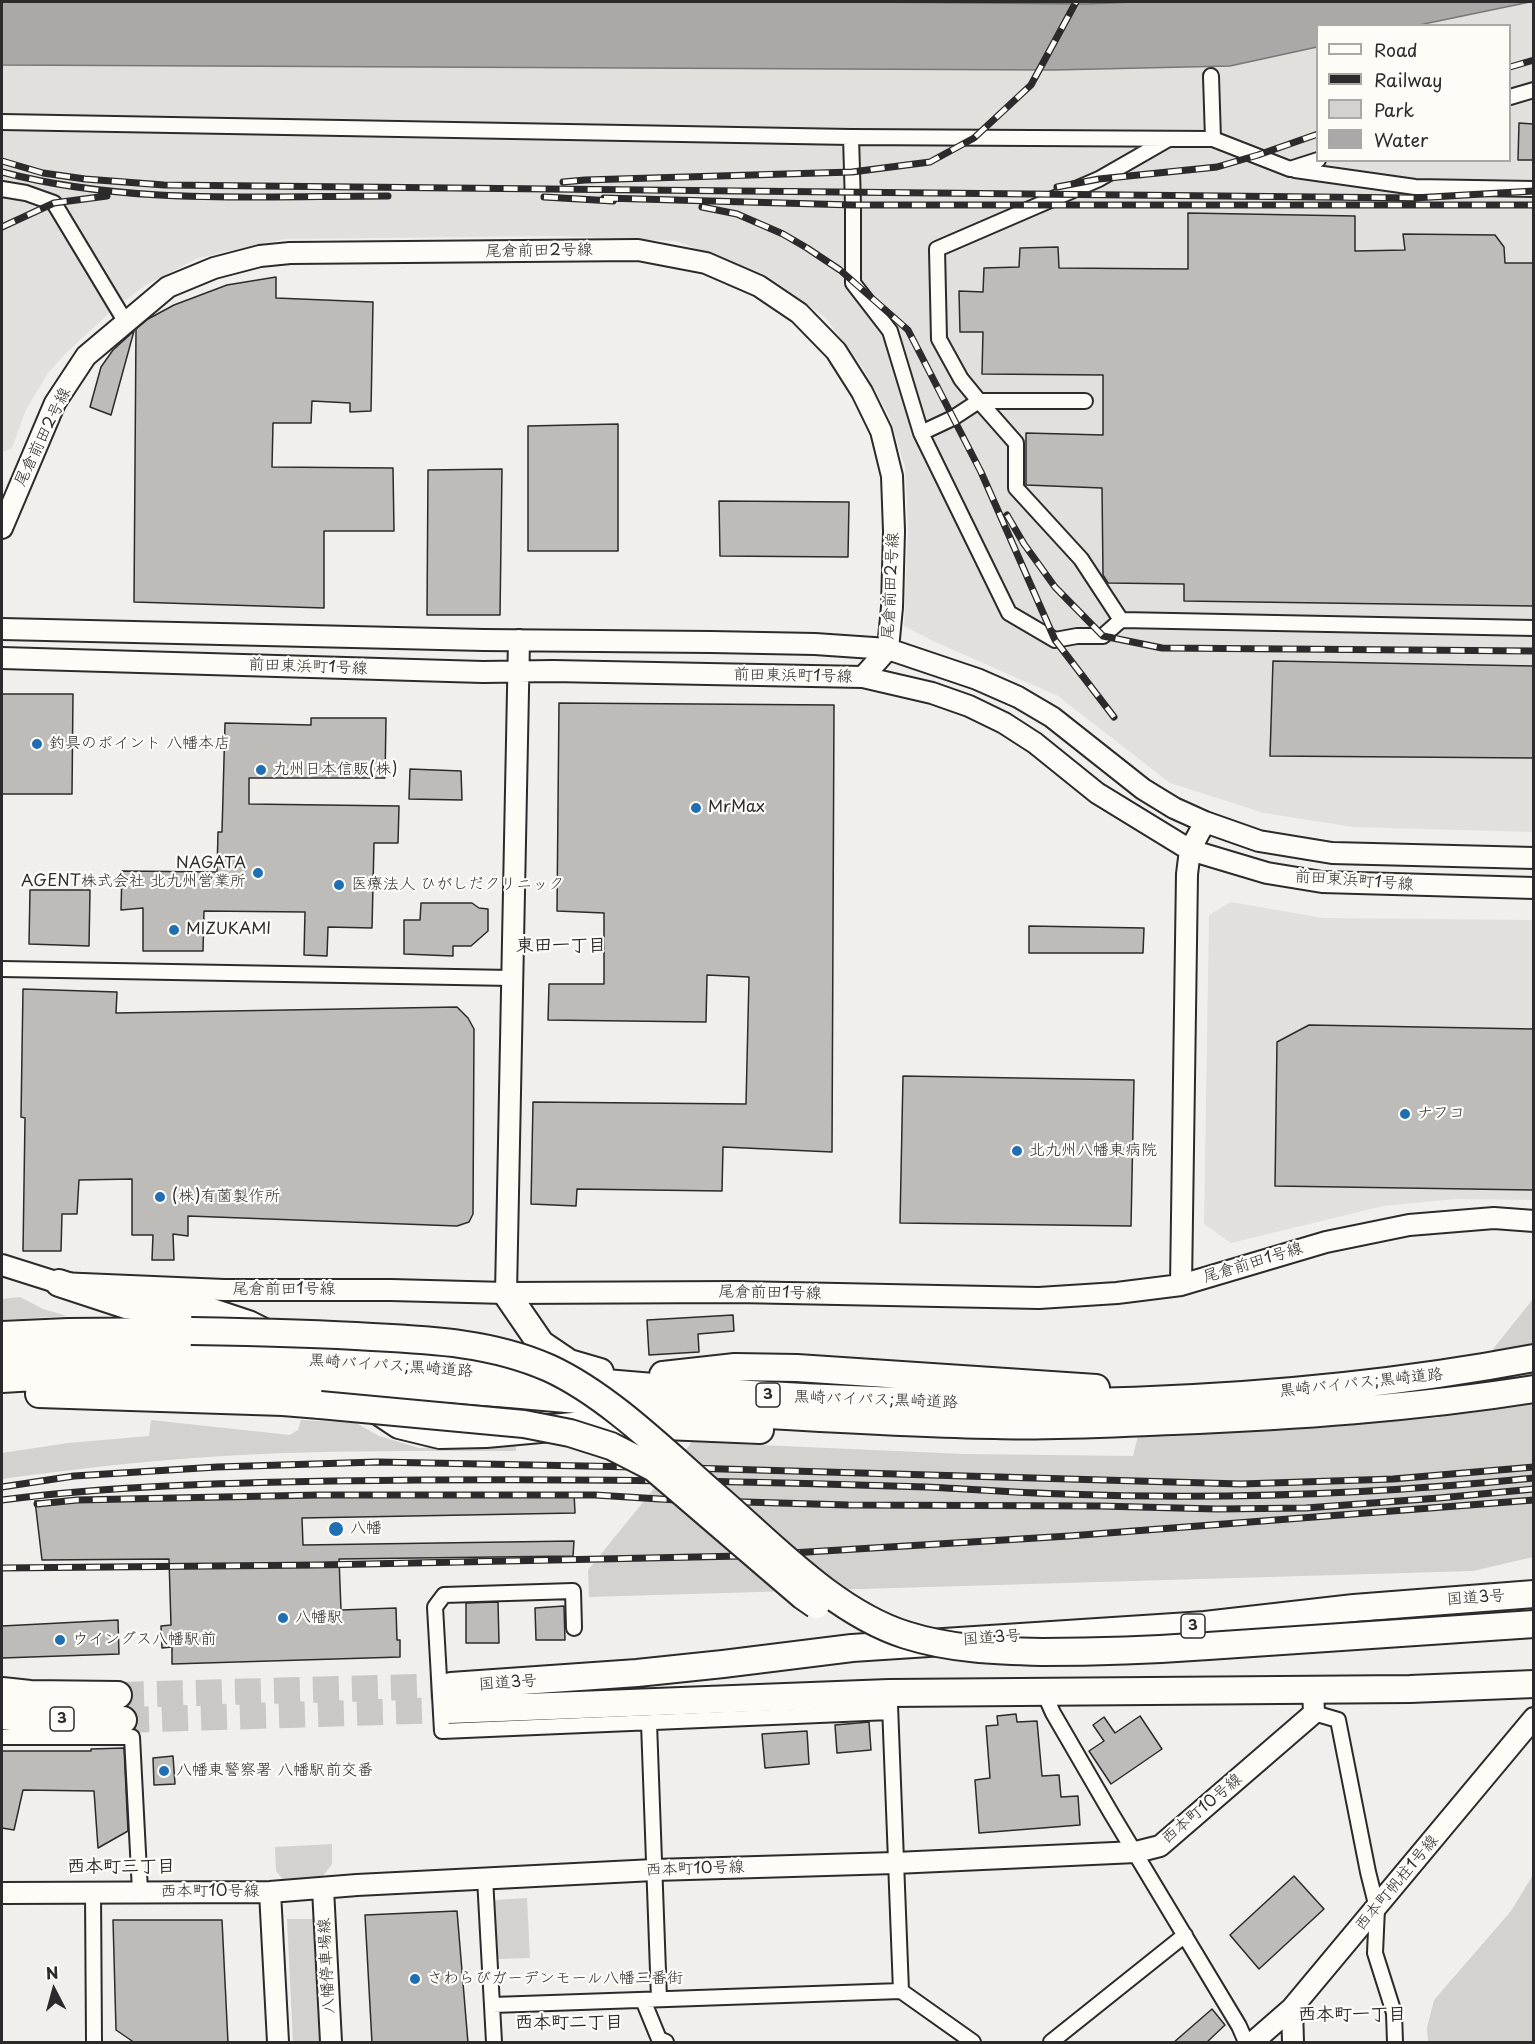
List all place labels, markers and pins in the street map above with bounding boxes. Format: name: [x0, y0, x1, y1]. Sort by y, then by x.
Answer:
place label: 釣具のポイント 八幡本店: [49, 734, 230, 754]
marker: 釣具のポイント 八幡本店: [30, 737, 44, 751]
place label: 九州日本信販(株): [273, 760, 398, 780]
marker: 九州日本信販(株): [254, 763, 268, 777]
place label: MrMax: [708, 798, 765, 818]
marker: MrMax: [689, 801, 703, 815]
place label: NAGATA AGENT株式会社 北九州営業所: [21, 854, 246, 892]
marker: NAGATA AGENT株式会社 北九州営業所: [251, 866, 265, 880]
place label: 医療法人 ひがしだクリニック: [351, 875, 564, 895]
marker: 医療法人 ひがしだクリニック: [332, 878, 346, 892]
place label: MIZUKAMI: [186, 920, 271, 940]
marker: MIZUKAMI: [167, 923, 181, 937]
place label: ナフコ: [1417, 1104, 1465, 1124]
marker: ナフコ: [1398, 1107, 1412, 1121]
place label: 北九州八幡東病院: [1029, 1141, 1157, 1161]
marker: 北九州八幡東病院: [1010, 1144, 1024, 1158]
place label: (株)有薗製作所: [172, 1187, 281, 1207]
marker: (株)有薗製作所: [153, 1190, 167, 1204]
place label: 八幡: [350, 1519, 382, 1539]
marker: 八幡: [327, 1520, 345, 1538]
place label: 八幡駅: [295, 1608, 343, 1628]
marker: 八幡駅: [276, 1611, 290, 1625]
place label: ウイングス八幡駅前: [72, 1630, 216, 1650]
marker: ウイングス八幡駅前: [53, 1633, 67, 1647]
place label: 八幡東警察署 八幡駅前交番: [176, 1761, 373, 1781]
marker: 八幡東警察署 八幡駅前交番: [157, 1764, 171, 1778]
place label: さわらびガーデンモール八幡三番街: [427, 1969, 683, 1989]
marker: さわらびガーデンモール八幡三番街: [408, 1972, 422, 1986]

